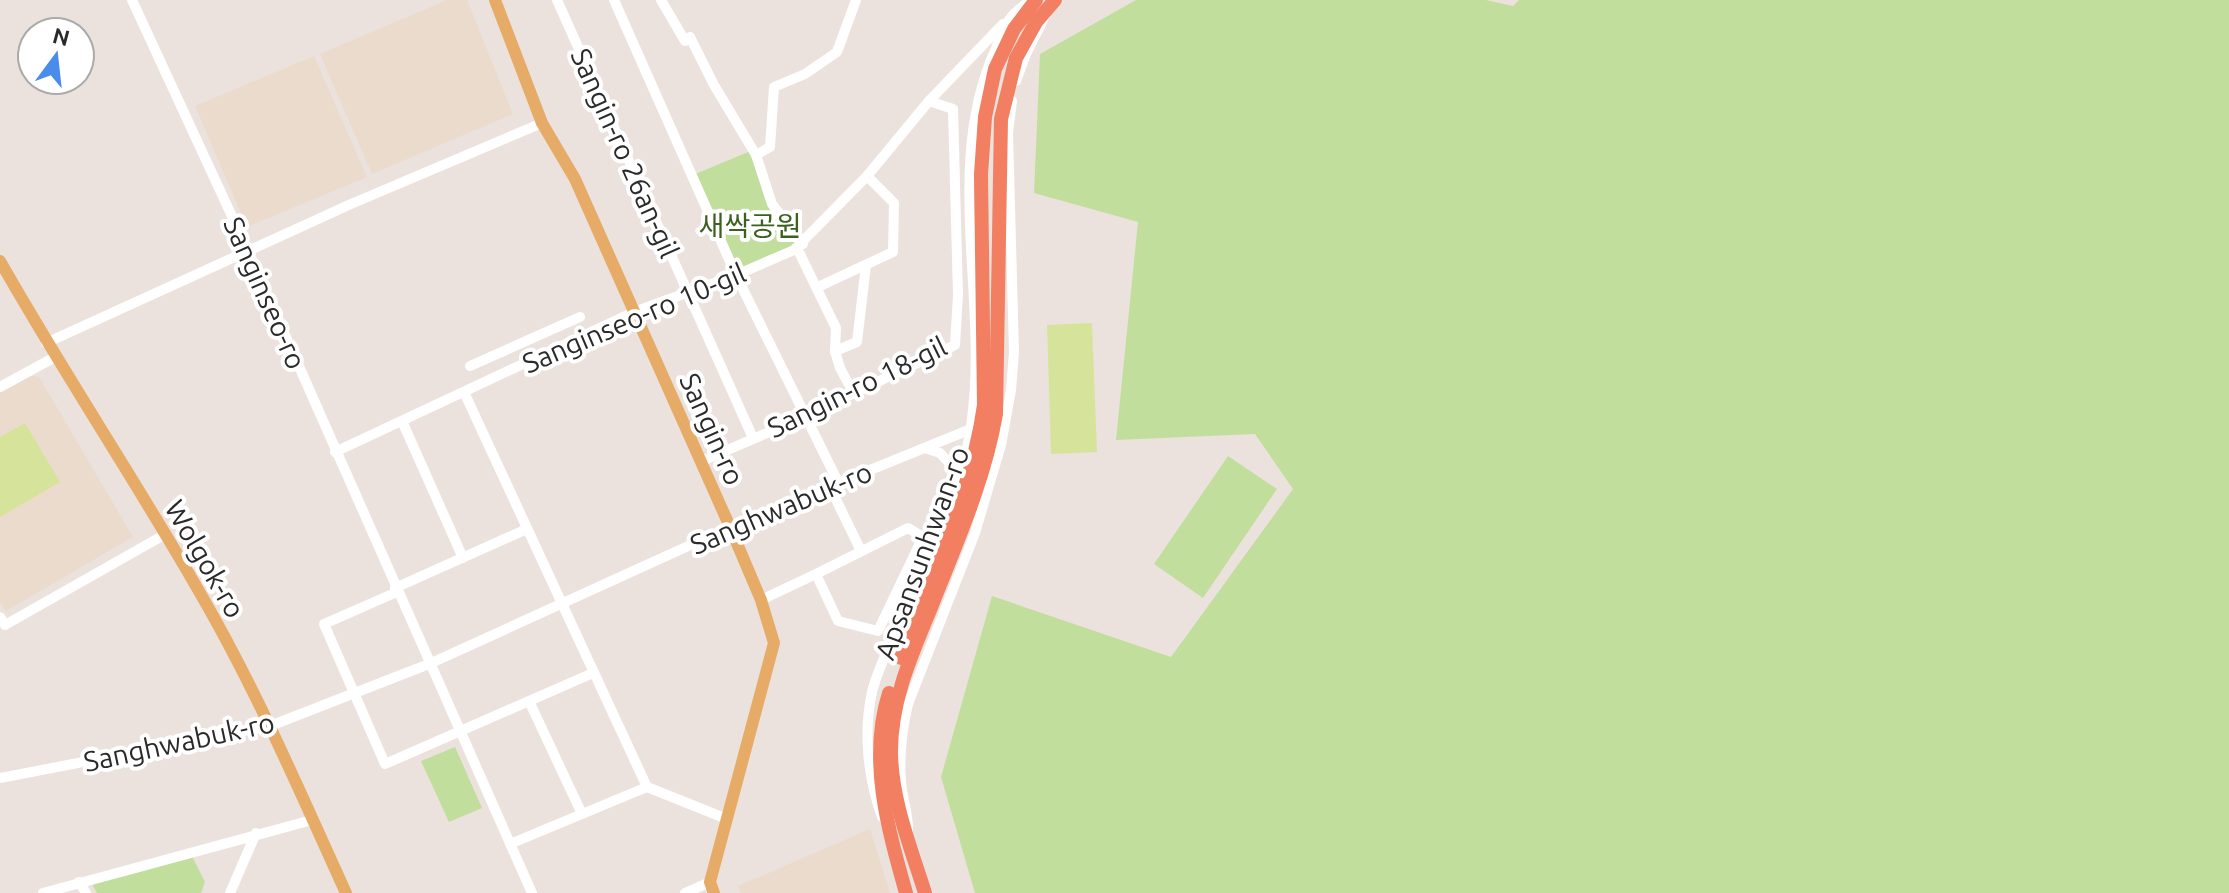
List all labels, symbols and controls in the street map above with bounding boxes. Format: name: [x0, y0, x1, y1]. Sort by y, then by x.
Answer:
north arrow: [16, 16, 96, 96]
text: N: [50, 22, 72, 50]
street label: Sangin-ro 26an-gil: [565, 43, 686, 262]
park label: 새싹공원: [698, 210, 802, 241]
street label: Sanginseo-ro: [218, 212, 313, 374]
street label: Sanginseo-ro 10-gil: [518, 257, 750, 379]
street label: Sangin-ro 18-gil: [762, 330, 951, 443]
street label: Sangin-ro: [674, 368, 751, 489]
street label: Apsansunhwan-ro: [869, 442, 974, 664]
street label: Sanghwabuk-ro: [685, 455, 876, 560]
street label: Wolgok-ro: [159, 495, 251, 623]
street label: Sanghwabuk-ro: [81, 706, 277, 777]

